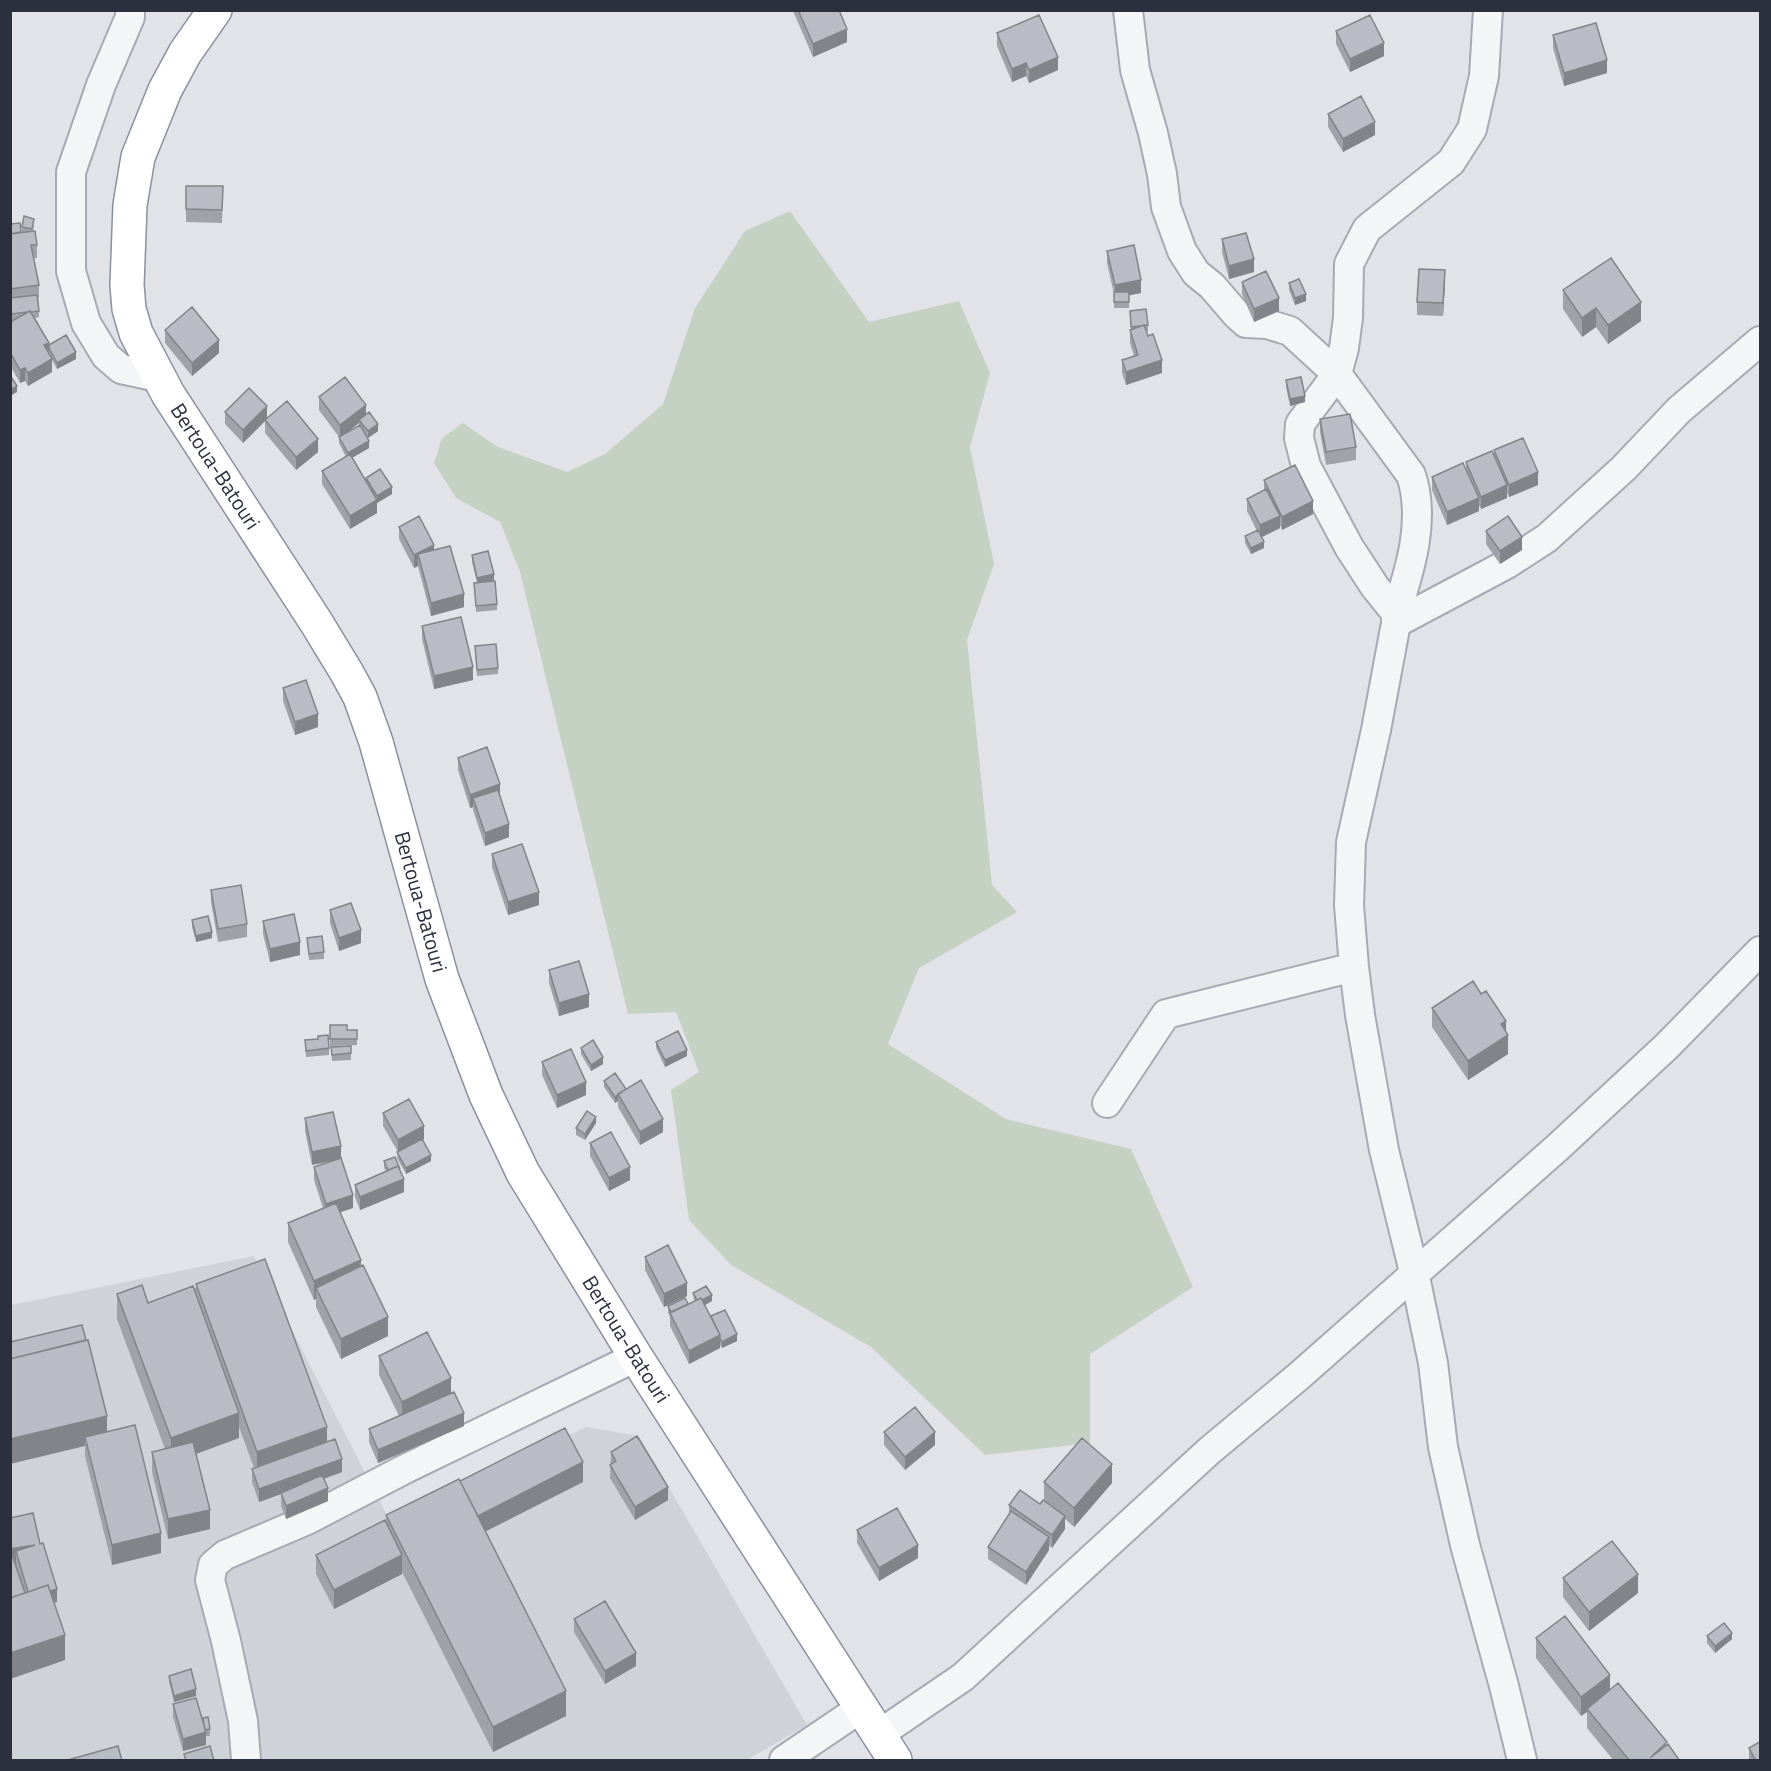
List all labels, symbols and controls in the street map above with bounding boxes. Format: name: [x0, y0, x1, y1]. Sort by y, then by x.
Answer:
street label: Bertoua-Batouri: [163, 396, 269, 536]
street label: Bertoua-Batouri: [387, 827, 456, 976]
street label: Bertoua-Batouri: [575, 1269, 679, 1409]

